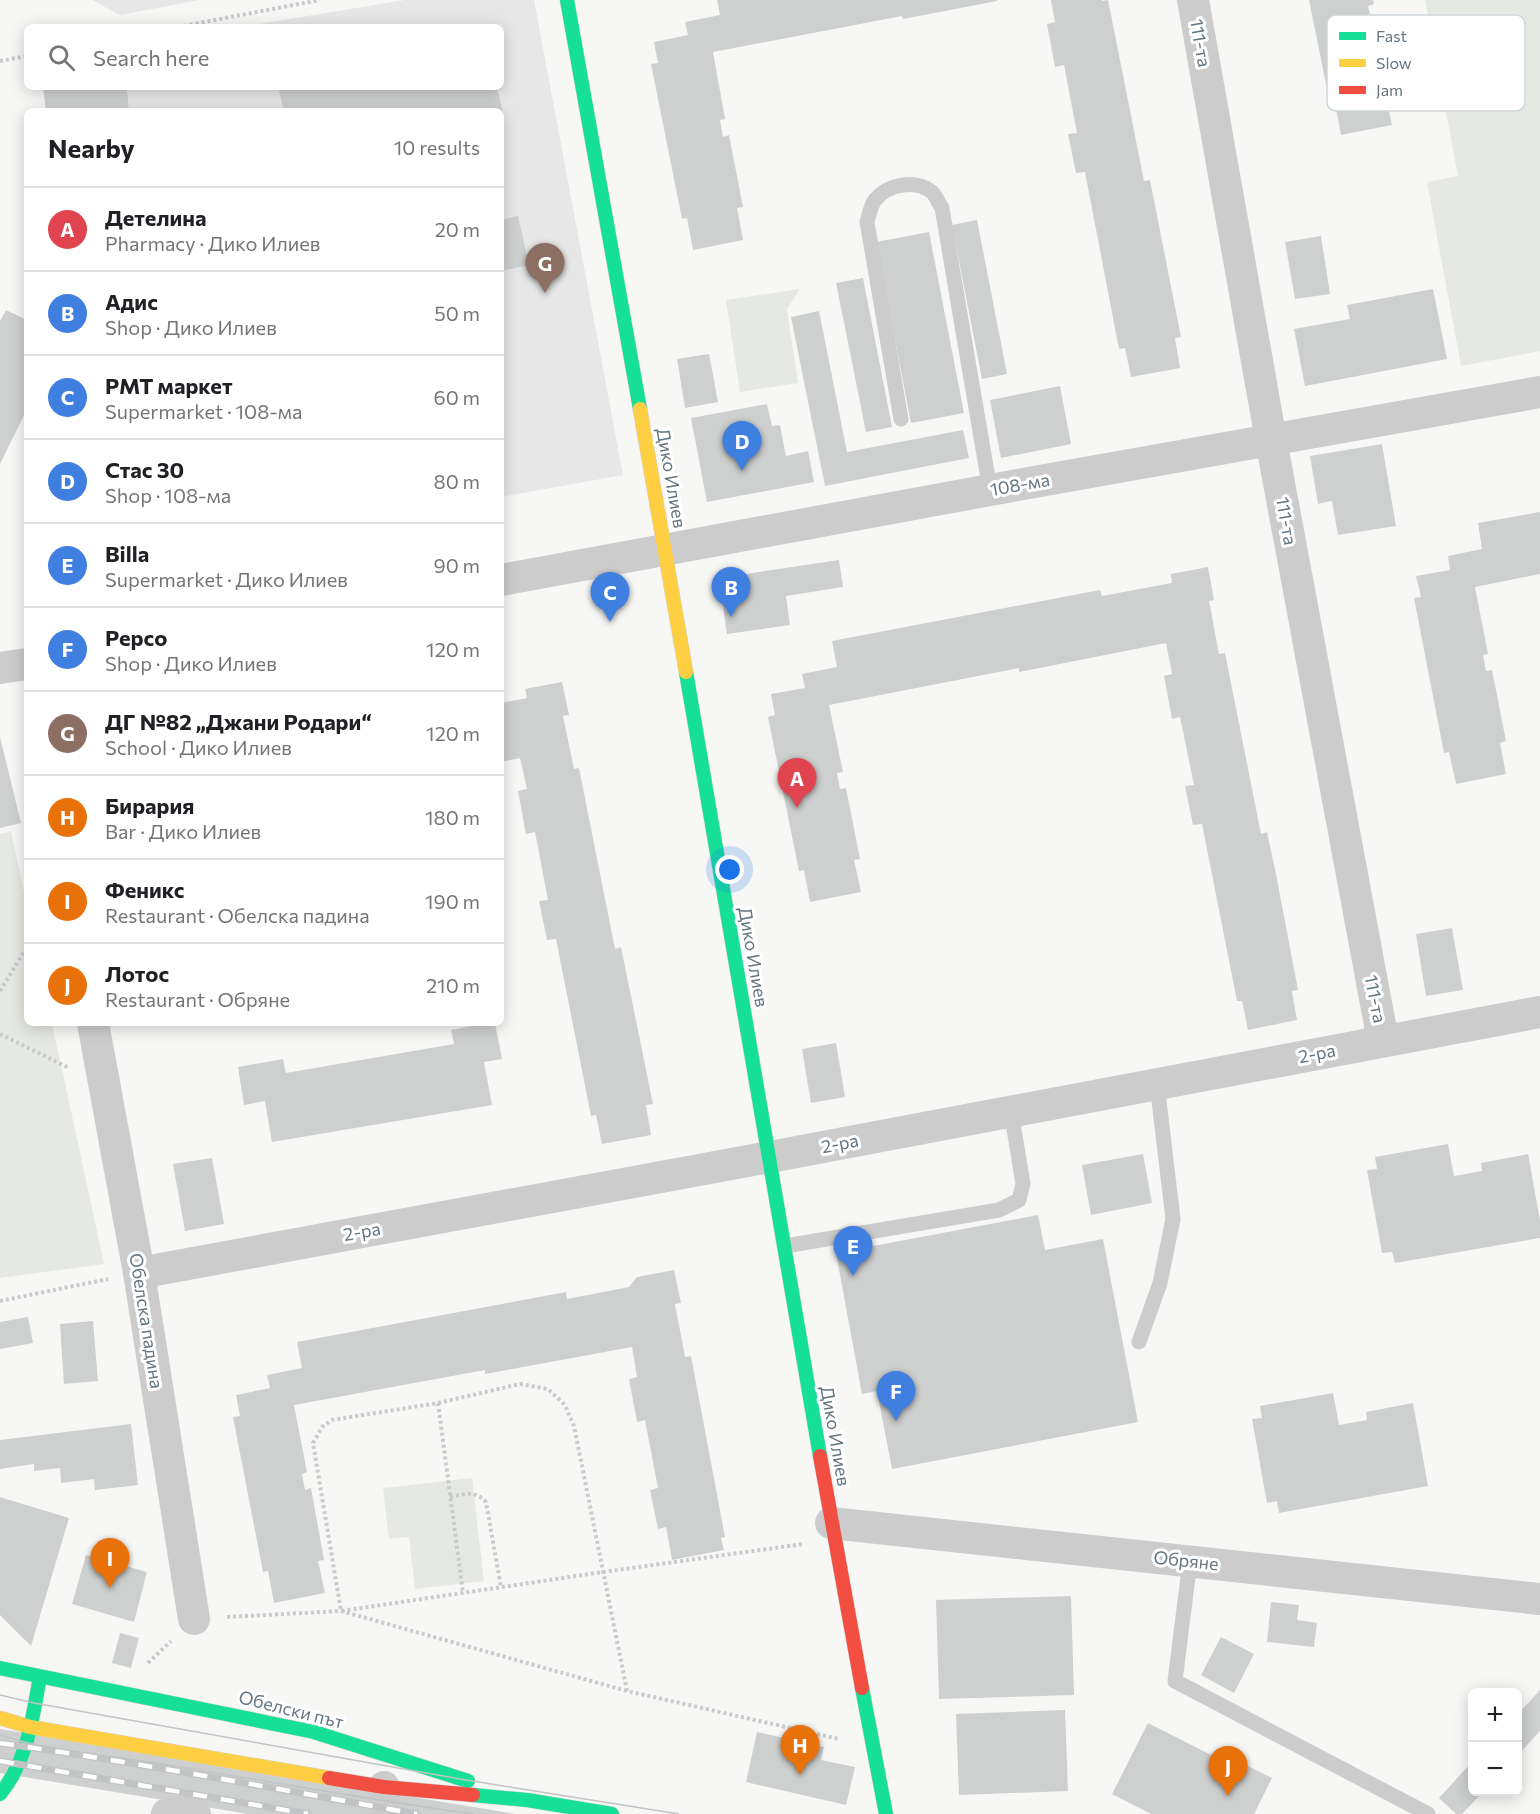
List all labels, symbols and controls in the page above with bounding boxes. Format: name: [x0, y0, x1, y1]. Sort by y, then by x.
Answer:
legend: [1327, 15, 1525, 111]
street label: 111-та: [1186, 17, 1216, 69]
search box: [24, 24, 504, 90]
text: Fast: [1376, 26, 1407, 45]
icon: search: [45, 41, 78, 74]
text: Search here: [93, 44, 209, 71]
text: Slow: [1376, 53, 1412, 72]
text: Jam: [1376, 80, 1403, 99]
text: Nearby: [48, 132, 135, 163]
text: 10 results: [394, 135, 480, 159]
text: Детелина: [105, 204, 207, 231]
text: A: [60, 217, 75, 241]
text: 20 m: [435, 217, 480, 241]
text: Pharmacy · Дико Илиев: [105, 231, 320, 255]
pin: G: [526, 244, 564, 293]
text: Адис: [105, 288, 158, 315]
text: B: [61, 301, 74, 325]
text: 50 m: [434, 301, 480, 325]
text: Shop · Дико Илиев: [105, 315, 277, 339]
text: РМТ маркет: [105, 372, 233, 399]
text: C: [61, 385, 74, 409]
text: 60 m: [434, 385, 480, 409]
text: Supermarket · 108-ма: [105, 399, 302, 423]
pin: D: [722, 422, 762, 471]
street label: Дико Илиев: [652, 426, 692, 530]
text: Стас 30: [105, 456, 184, 483]
street label: 108-ма: [988, 468, 1051, 500]
text: D: [60, 469, 75, 493]
text: 80 m: [434, 469, 480, 493]
text: Shop · 108-ма: [105, 483, 231, 507]
street label: 111-та: [1272, 495, 1302, 547]
text: Billa: [105, 540, 149, 567]
text: E: [62, 553, 73, 577]
text: 90 m: [434, 553, 480, 577]
text: Supermarket · Дико Илиев: [105, 567, 348, 591]
pin: B: [712, 568, 750, 617]
pin: C: [590, 572, 630, 622]
text: Pepco: [105, 624, 167, 651]
text: F: [62, 637, 73, 661]
text: 120 m: [426, 637, 480, 661]
text: Shop · Дико Илиев: [105, 651, 277, 675]
text: ДГ №82 „Джани Родари“: [105, 708, 371, 735]
text: G: [60, 721, 75, 745]
text: 120 m: [426, 721, 480, 745]
text: School · Дико Илиев: [105, 735, 292, 759]
pin: A: [778, 758, 816, 808]
text: Бирария: [105, 792, 194, 819]
text: H: [60, 805, 75, 829]
text: 180 m: [425, 805, 480, 829]
text: Bar · Дико Илиев: [105, 819, 261, 843]
your location: [715, 855, 744, 884]
text: Феникс: [105, 876, 184, 903]
text: I: [64, 889, 71, 913]
text: 190 m: [425, 889, 480, 913]
text: Restaurant · Обелска падина: [105, 903, 370, 927]
street label: Дико Илиев: [734, 905, 774, 1009]
text: Лотос: [105, 960, 169, 987]
text: J: [64, 973, 71, 997]
text: 210 m: [426, 973, 480, 997]
street label: 111-та: [1361, 973, 1391, 1025]
text: Restaurant · Обряне: [105, 987, 290, 1011]
street label: 2-ра: [1296, 1039, 1337, 1067]
street label: 2-ра: [819, 1129, 860, 1157]
street label: 2-ра: [341, 1217, 382, 1245]
pin: E: [834, 1226, 872, 1276]
street label: Обелска падина: [125, 1252, 169, 1390]
pin: F: [876, 1372, 916, 1421]
street label: Дико Илиев: [816, 1384, 856, 1488]
pin: I: [90, 1538, 130, 1588]
street label: Обряне: [1152, 1546, 1220, 1574]
street label: Обелски път: [236, 1685, 347, 1733]
map controls: [1468, 1688, 1522, 1796]
button: +: [1468, 1688, 1522, 1742]
pin: H: [780, 1726, 820, 1775]
button: −: [1468, 1742, 1522, 1796]
pin: J: [1208, 1746, 1248, 1796]

